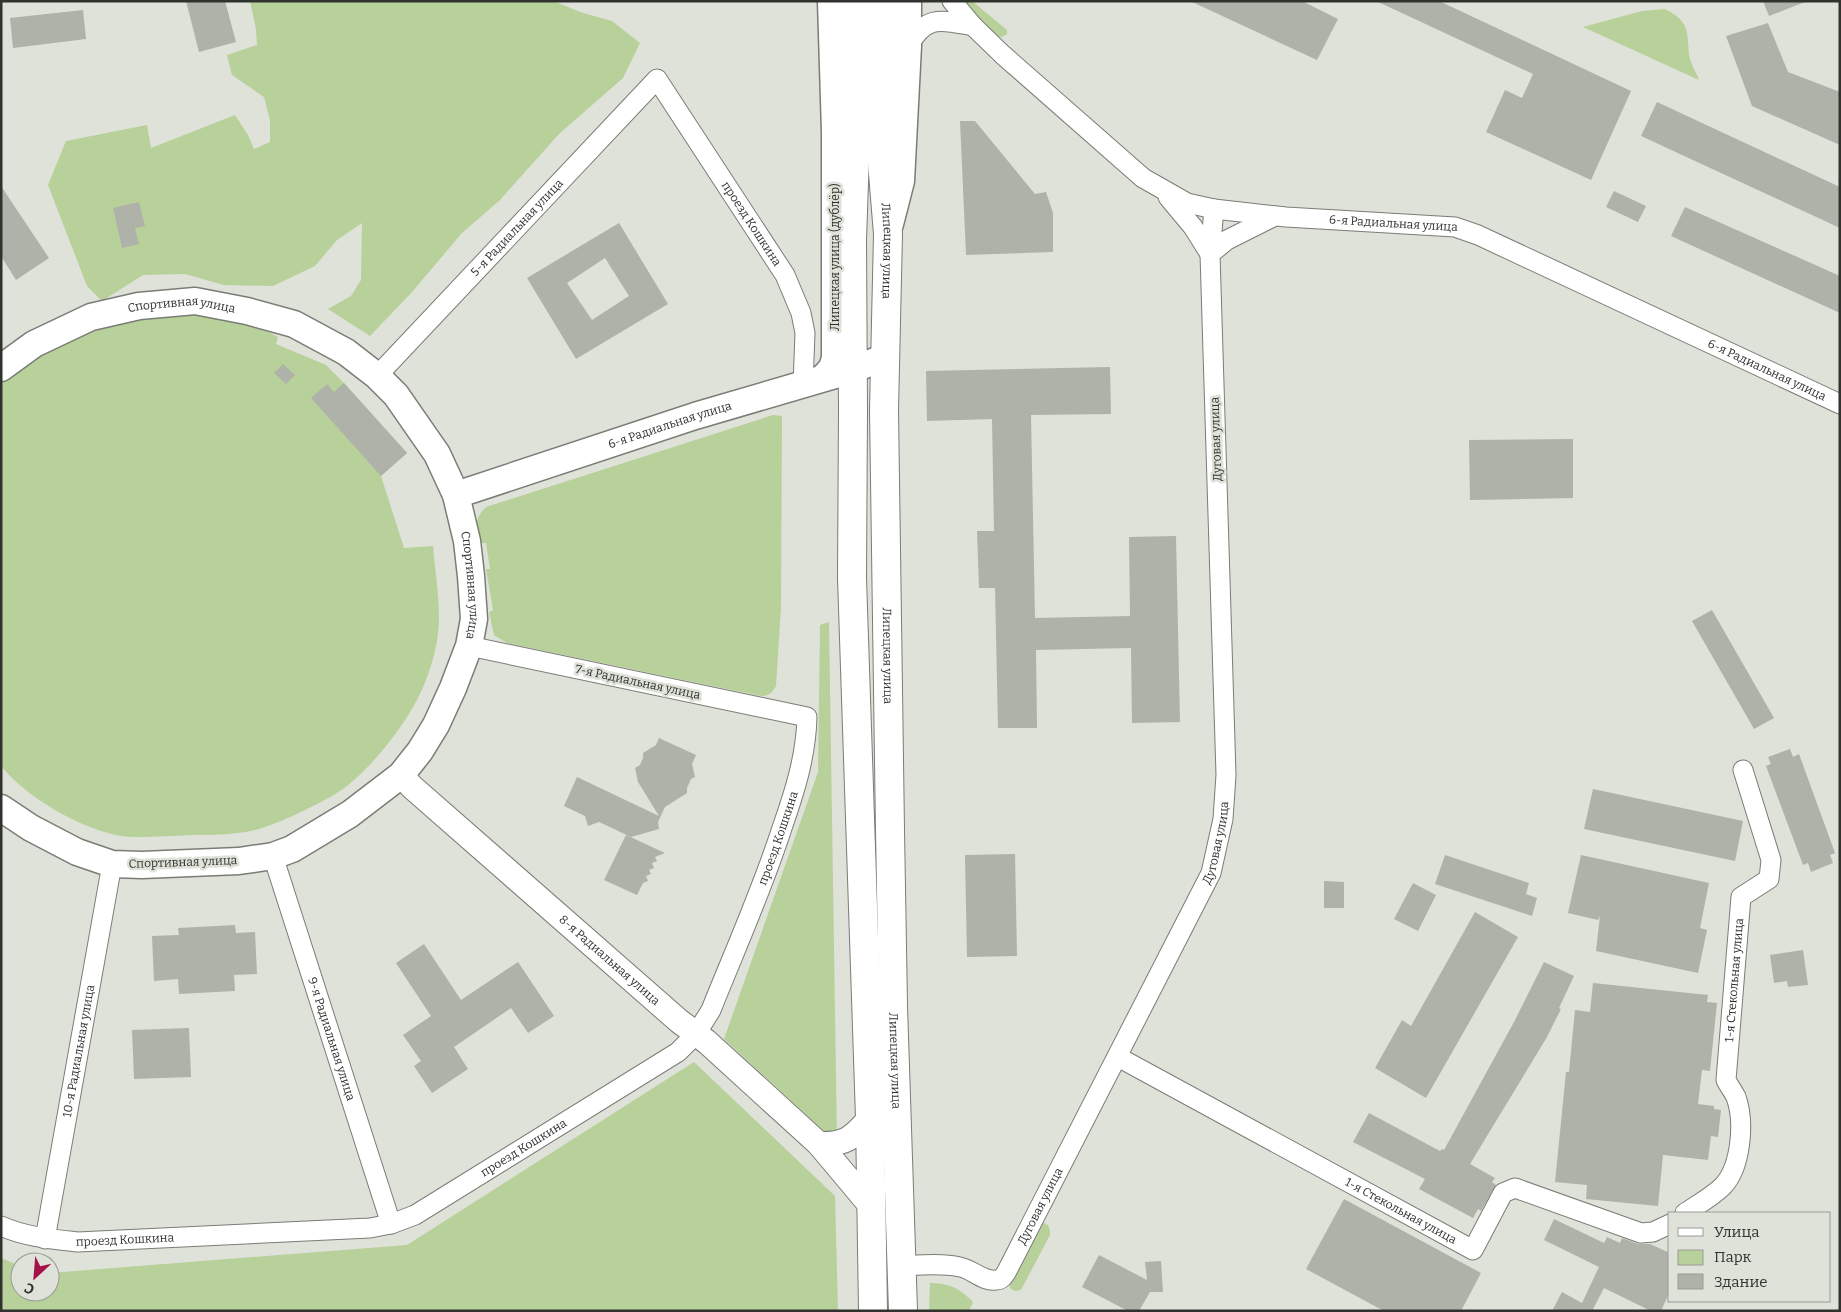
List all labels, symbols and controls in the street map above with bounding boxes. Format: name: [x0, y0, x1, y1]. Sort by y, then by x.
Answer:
street label: 5-я Радиальная улица: [468, 176, 566, 279]
street label: проезд Кошкина: [719, 179, 785, 269]
street label: Липецкая улица (дублёр): [827, 183, 842, 331]
street label: Липецкая улица: [878, 202, 895, 300]
street label: 6-я Радиальная улица: [1329, 213, 1459, 234]
street label: Спортивная улица: [126, 294, 237, 316]
street label: 6-я Радиальная улица: [1706, 336, 1829, 404]
street label: Дуговая улица: [1208, 396, 1224, 481]
street label: 6-я Радиальная улица: [606, 399, 734, 451]
street label: Спортивная улица: [458, 530, 481, 641]
street label: Липецкая улица: [880, 607, 895, 704]
street label: 7-я Радиальная улица: [574, 662, 702, 702]
street label: проезд Кошкина: [755, 789, 801, 887]
street label: Дуговая улица: [1200, 800, 1231, 886]
street label: Спортивная улица: [128, 853, 238, 871]
street label: 8-я Радиальная улица: [556, 912, 663, 1008]
street label: 1-я Стекольная улица: [1722, 917, 1746, 1043]
street label: 9-я Радиальная улица: [305, 975, 358, 1103]
street label: 10-я Радиальная улица: [60, 983, 97, 1118]
street label: Липецкая улица: [886, 1012, 903, 1109]
street label: проезд Кошкина: [478, 1116, 569, 1180]
street label: Дуговая улица: [1015, 1165, 1066, 1247]
street label: 1-я Стекольная улица: [1343, 1175, 1459, 1247]
legend: [1668, 1212, 1831, 1302]
text: Улица: [1714, 1223, 1760, 1241]
street label: проезд Кошкина: [75, 1230, 175, 1249]
text: Парк: [1714, 1248, 1752, 1266]
north arrow: [10, 1252, 60, 1302]
text: Здание: [1714, 1273, 1768, 1291]
text: С: [22, 1279, 37, 1298]

